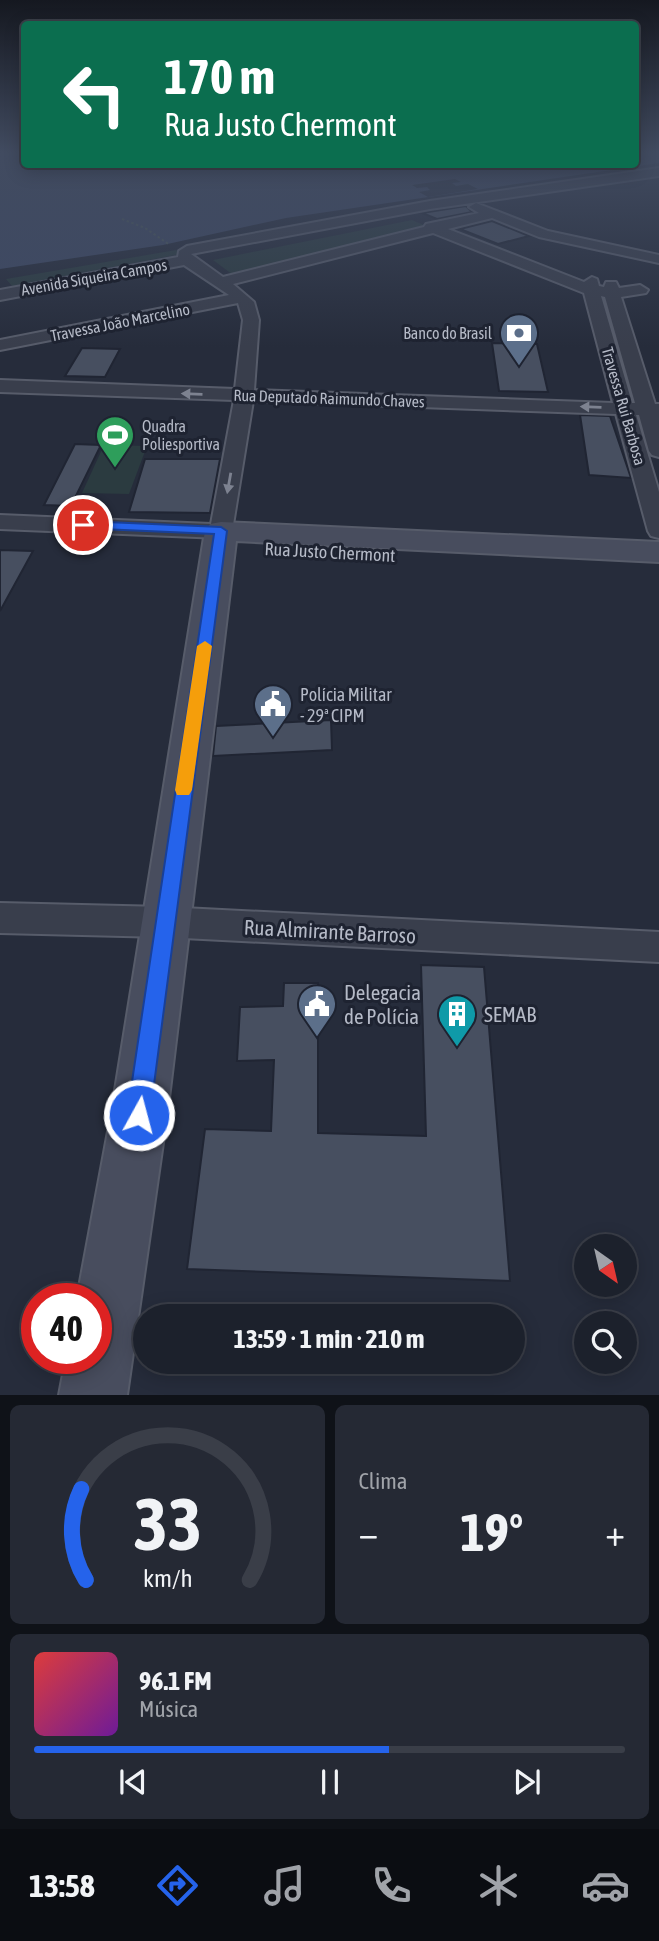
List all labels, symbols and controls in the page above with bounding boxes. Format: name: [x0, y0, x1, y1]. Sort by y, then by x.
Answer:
text: 170 m: [164, 48, 275, 104]
icon: left: [49, 49, 140, 140]
text: Rua Justo Chermont: [164, 106, 397, 143]
street label: Avenida Siqueira Campos: [20, 255, 169, 300]
street label: Travessa João Marcelino: [49, 300, 191, 344]
bank icon: Banco do Brasil: [498, 312, 540, 367]
place label: Banco do Brasil: [403, 324, 493, 342]
street label: Travessa Rui Barbosa: [599, 345, 649, 467]
street label: Rua Deputado Raimundo Chaves: [233, 386, 425, 411]
one-way arrow: [181, 388, 203, 399]
one-way arrow: [580, 401, 602, 412]
sports icon: Quadra Poliesportiva: [94, 414, 136, 469]
place label: Quadra Poliesportiva: [142, 417, 220, 454]
one-way arrow: [223, 472, 234, 494]
pin: [53, 495, 113, 555]
icon: arrive: [64, 506, 102, 544]
street label: Rua Justo Chermont: [264, 538, 396, 566]
public building icon: Polícia Militar - 29ª CIPM: [252, 683, 294, 738]
place label: Polícia Militar - 29ª CIPM: [300, 684, 392, 726]
street label: Rua Almirante Barroso: [243, 915, 417, 947]
place label: Delegacia de Polícia: [344, 980, 421, 1028]
public building icon: Delegacia de Polícia: [296, 983, 338, 1038]
building icon: SEMAB: [436, 993, 478, 1048]
place label: SEMAB: [484, 1002, 536, 1026]
position arrow: [102, 1078, 176, 1152]
north arrow: [574, 1234, 637, 1297]
map controls: [574, 1234, 637, 1374]
speed limit sign: 40: [21, 1283, 112, 1374]
button: search: [574, 1311, 637, 1374]
text: 13:59 · 1 min · 210 m: [234, 1324, 424, 1354]
text: Clima: [359, 1468, 408, 1494]
text: 33: [133, 1483, 201, 1566]
text: 19°: [460, 1502, 523, 1562]
text: −: [359, 1511, 378, 1554]
text: +: [605, 1511, 625, 1554]
text: km/h: [142, 1564, 192, 1592]
text: 96.1 FM: [139, 1666, 212, 1696]
text: Música: [139, 1696, 198, 1722]
icon: previous: [114, 1763, 152, 1801]
icon: pause: [311, 1763, 349, 1801]
icon: next: [508, 1763, 546, 1801]
icon: directions: [153, 1861, 202, 1910]
icon: music: [260, 1861, 309, 1910]
icon: phone: [367, 1861, 416, 1910]
icon: climate: [474, 1861, 523, 1910]
icon: car: [581, 1861, 630, 1910]
text: 13:58: [29, 1867, 95, 1904]

